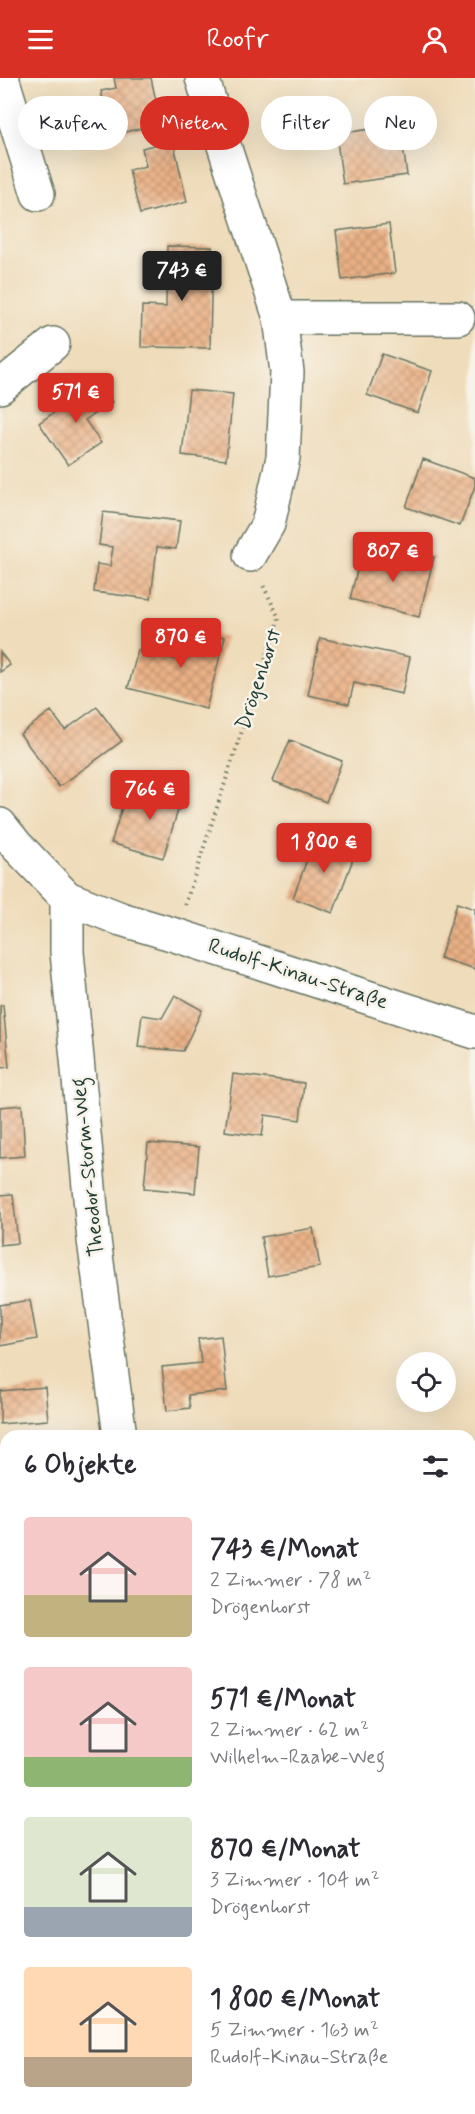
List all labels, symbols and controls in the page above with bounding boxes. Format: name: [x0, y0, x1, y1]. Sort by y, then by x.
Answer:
text: Roofr: [206, 22, 269, 57]
icon: menu: [24, 23, 57, 56]
icon: person: [418, 23, 451, 56]
chip: Kaufen: [18, 96, 128, 150]
chip: Mieten: [140, 96, 249, 150]
chip: Filter: [261, 96, 352, 150]
chip: Neu: [364, 96, 437, 150]
pin: 743 €: [140, 251, 224, 302]
text: 743 €: [157, 257, 207, 284]
pin: 571 €: [34, 373, 118, 424]
text: 571 €: [52, 379, 100, 406]
pin: 807 €: [351, 532, 435, 583]
text: 807 €: [367, 538, 419, 565]
pin: 870 €: [139, 618, 223, 669]
text: 870 €: [155, 624, 207, 651]
street label: Drögenhorst: [229, 624, 289, 733]
pin: 766 €: [108, 770, 192, 821]
text: 766 €: [124, 776, 176, 803]
pin: 1 800 €: [269, 823, 379, 874]
text: 1 800 €: [290, 829, 358, 856]
street label: Rudolf-Kinau-Straße: [205, 932, 391, 1016]
street label: Theodor-Storm-Weg: [65, 1076, 113, 1258]
map controls: [396, 1352, 456, 1412]
button: locate: [396, 1352, 456, 1412]
text: 6 Objekte: [24, 1449, 136, 1483]
icon: filters: [419, 1450, 452, 1483]
text: 743 €/Monat: [210, 1533, 359, 1567]
icon: home: [72, 1541, 144, 1613]
text: 2 Zimmer · 78 m²: [210, 1567, 371, 1594]
text: Drögenhorst: [210, 1594, 310, 1621]
text: 571 €/Monat: [210, 1683, 356, 1717]
icon: home: [72, 1691, 144, 1763]
text: 2 Zimmer · 62 m²: [210, 1717, 369, 1744]
text: Wilhelm-Raabe-Weg: [210, 1744, 385, 1771]
text: 870 €/Monat: [210, 1833, 361, 1867]
icon: home: [72, 1841, 144, 1913]
text: 3 Zimmer · 104 m²: [210, 1867, 380, 1894]
text: Drögenhorst: [210, 1894, 310, 1921]
text: 1 800 €/Monat: [210, 1983, 380, 2017]
icon: home: [72, 1991, 144, 2063]
text: 5 Zimmer · 163 m²: [210, 2017, 379, 2044]
text: Rudolf-Kinau-Straße: [210, 2044, 388, 2071]

